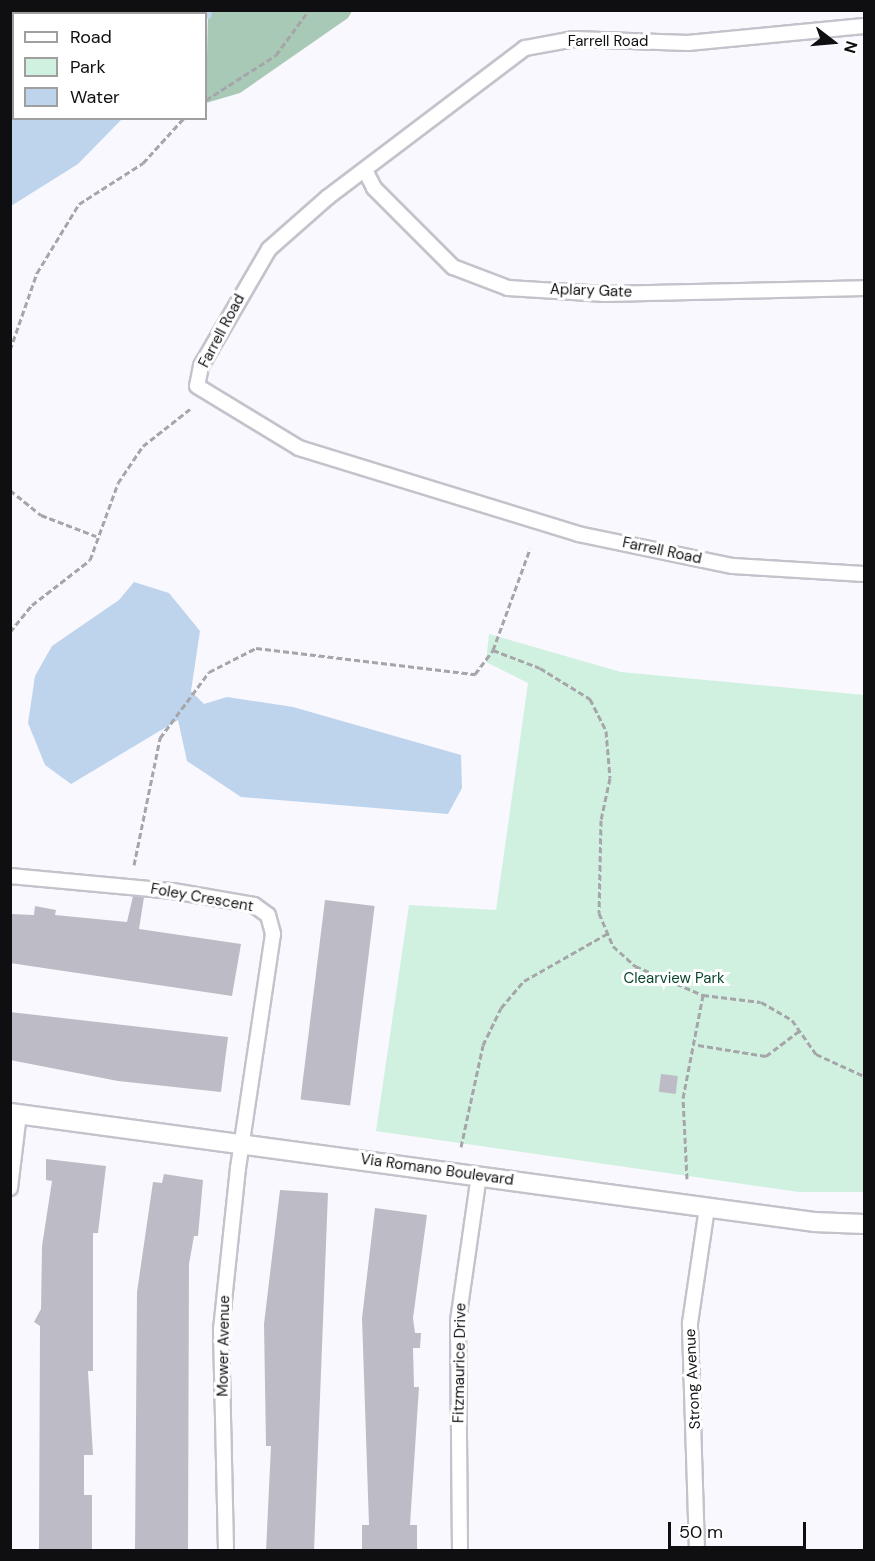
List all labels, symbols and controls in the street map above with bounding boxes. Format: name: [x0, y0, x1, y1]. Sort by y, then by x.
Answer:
legend: [12, 12, 207, 120]
north arrow: [803, 12, 863, 72]
text: Road: [70, 25, 112, 49]
street label: Farrell Road: [568, 33, 648, 51]
text: N: [839, 39, 862, 56]
text: Park: [70, 55, 106, 79]
text: Water: [70, 85, 120, 109]
street label: Aplary Gate: [550, 281, 632, 301]
street label: Farrell Road: [195, 291, 249, 371]
street label: Farrell Road: [621, 534, 703, 568]
street label: Foley Crescent: [149, 880, 255, 916]
park label: Clearview Park: [623, 970, 725, 988]
street label: Via Romano Boulevard: [359, 1150, 515, 1190]
street label: Mower Avenue: [214, 1295, 234, 1397]
street label: Fitzmaurice Drive: [450, 1303, 470, 1423]
street label: Strong Avenue: [681, 1328, 705, 1430]
scale bar: [671, 1510, 809, 1548]
text: 50 m: [679, 1520, 723, 1544]

